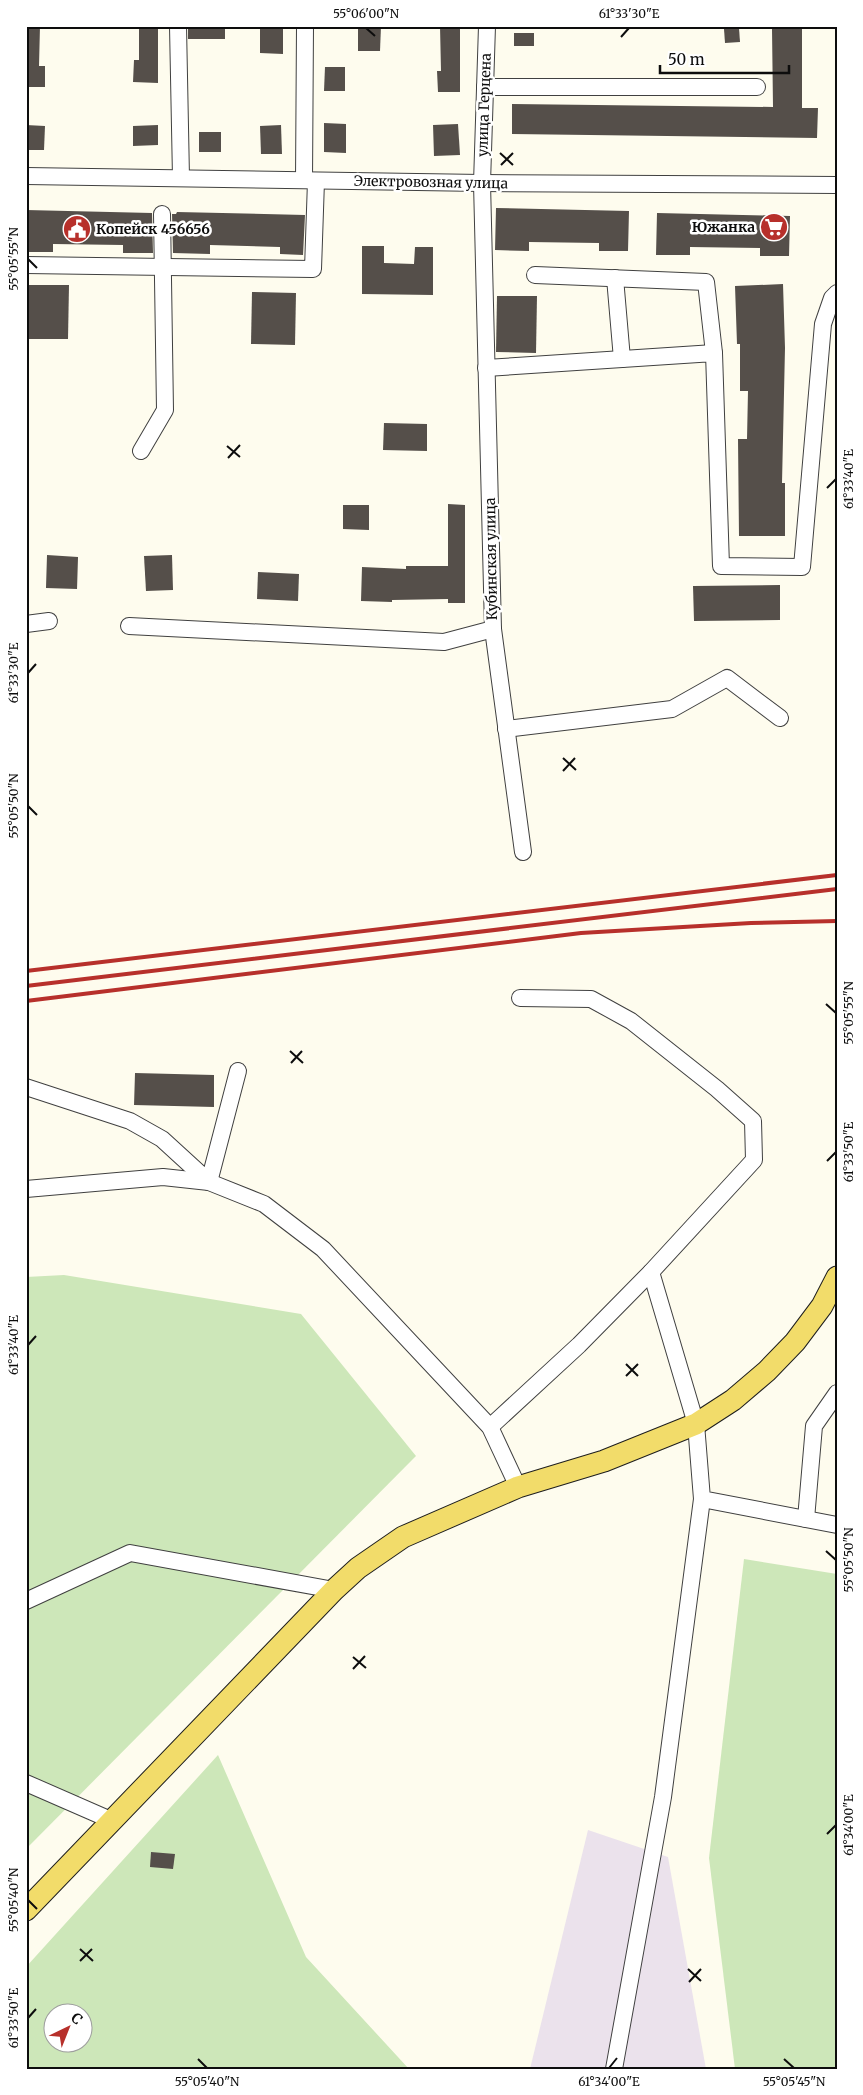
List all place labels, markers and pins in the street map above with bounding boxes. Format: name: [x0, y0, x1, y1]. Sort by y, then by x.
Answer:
supermarket icon: Южанка: [759, 212, 789, 242]
public building icon: Копейск 456656: [62, 214, 92, 244]
place label: Южанка: [692, 218, 755, 236]
place label: Копейск 456656: [96, 220, 210, 238]

